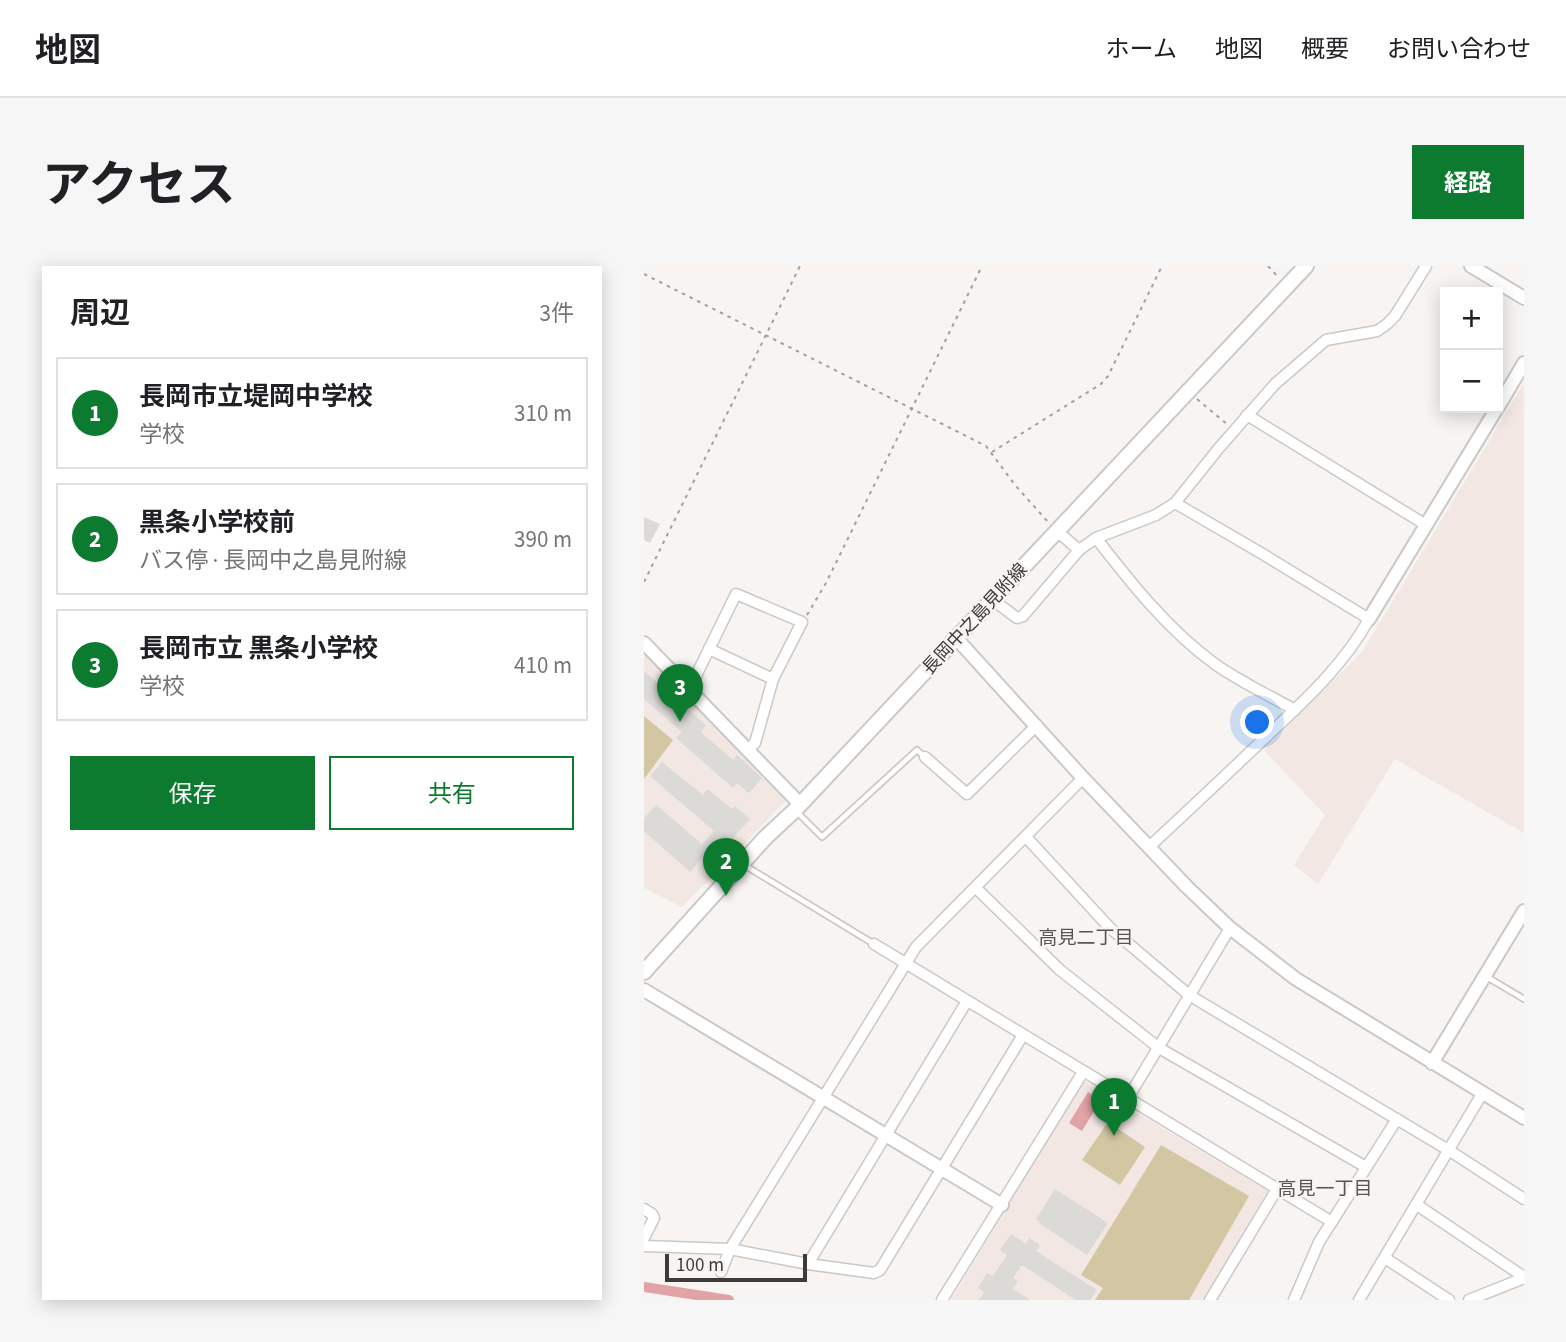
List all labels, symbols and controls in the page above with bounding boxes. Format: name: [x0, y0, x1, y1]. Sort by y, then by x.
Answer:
text: 地図: [35, 27, 101, 74]
text: ホーム: [1106, 32, 1177, 67]
text: 地図: [1215, 32, 1263, 67]
text: 概要: [1301, 32, 1349, 67]
text: お問い合わせ: [1387, 32, 1531, 67]
button: 経路: [1412, 145, 1524, 219]
text: アクセス: [42, 151, 236, 221]
map controls: [1440, 287, 1503, 413]
button: +: [1440, 287, 1503, 350]
text: 周辺: [70, 292, 130, 335]
text: 3件: [540, 297, 574, 330]
button: −: [1440, 350, 1503, 413]
text: 長岡市立堤岡中学校: [139, 378, 373, 415]
text: 1: [89, 397, 101, 430]
text: 310 m: [514, 397, 572, 430]
text: 学校: [139, 418, 185, 451]
text: 黒条小学校前: [139, 504, 295, 541]
text: 2: [89, 523, 101, 556]
text: 390 m: [514, 523, 572, 556]
text: バス停 · 長岡中之島見附線: [139, 544, 407, 577]
street label: 長岡中之島見附線: [917, 558, 1033, 680]
text: 長岡市立 黒条小学校: [139, 630, 378, 667]
text: 3: [89, 649, 101, 682]
text: 410 m: [514, 649, 572, 682]
pin: 3: [657, 664, 703, 722]
text: 学校: [139, 670, 185, 703]
your location: [1240, 705, 1274, 739]
button: 保存: [70, 756, 315, 830]
button: 共有: [329, 756, 574, 830]
pin: 2: [703, 838, 749, 896]
district label: 高見二丁目: [1038, 925, 1134, 952]
pin: 1: [1091, 1078, 1137, 1136]
district label: 高見一丁目: [1277, 1176, 1373, 1203]
scale bar: [665, 1251, 807, 1283]
text: 100 m: [676, 1252, 724, 1279]

